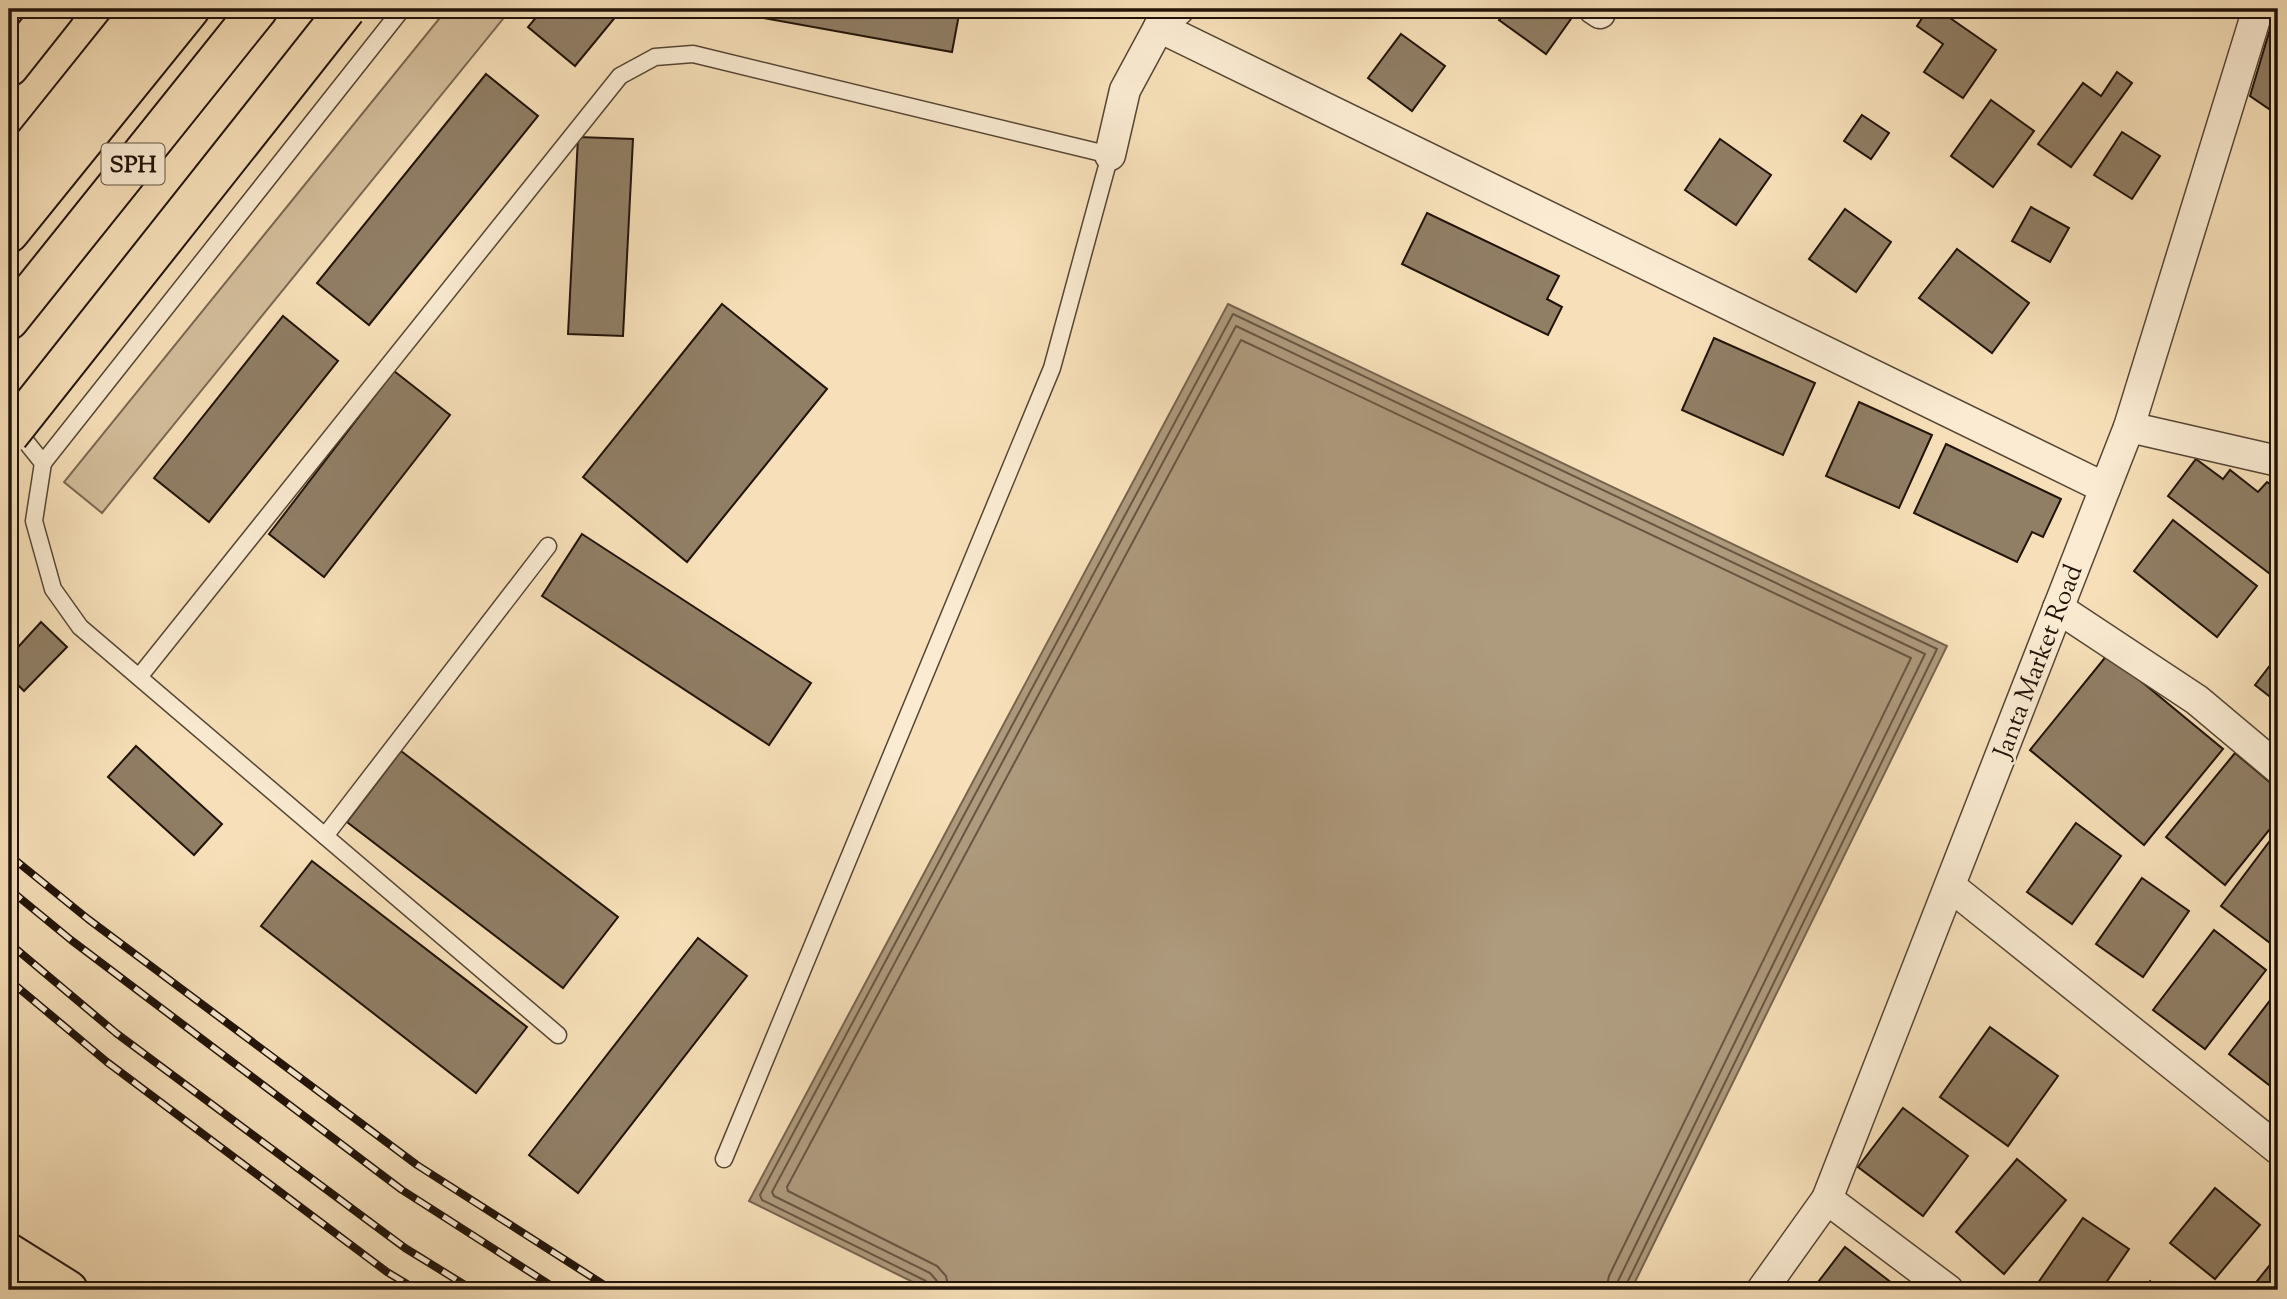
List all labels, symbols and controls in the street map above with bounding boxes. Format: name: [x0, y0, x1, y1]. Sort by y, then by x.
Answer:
road number: SPH: [102, 144, 164, 184]
street label: Janta Market Road: [1985, 559, 2093, 766]

